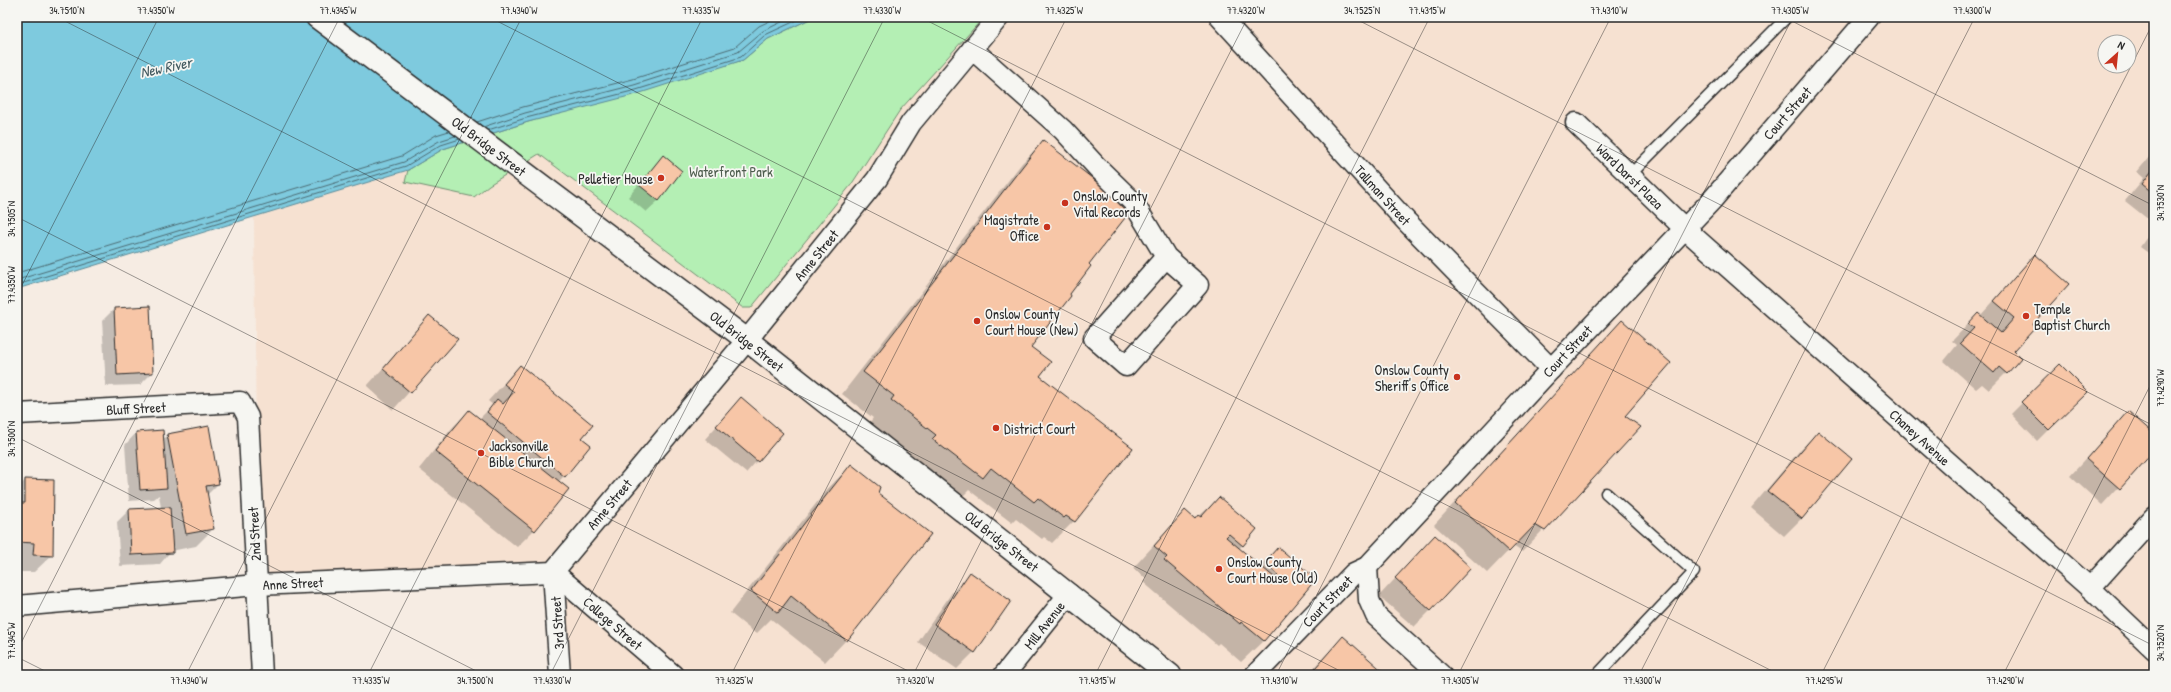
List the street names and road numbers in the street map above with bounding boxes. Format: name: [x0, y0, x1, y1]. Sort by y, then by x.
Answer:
street label: Court Street: [1759, 82, 1816, 144]
street label: Old Bridge Street: [447, 112, 530, 181]
street label: Ward Darst Plaza: [1592, 139, 1668, 213]
street label: Tallman Street: [1351, 161, 1415, 229]
street label: Anne Street: [789, 225, 843, 285]
street label: Old Bridge Street: [706, 306, 788, 377]
street label: Court Street: [1538, 321, 1596, 381]
street label: Bluff Street: [106, 397, 166, 419]
street label: Chaney Avenue: [1885, 405, 1955, 470]
street label: Anne Street: [582, 474, 636, 533]
street label: 2nd Street: [243, 506, 265, 562]
street label: Old Bridge Street: [961, 506, 1043, 577]
street label: Court Street: [1298, 571, 1357, 631]
street label: Anne Street: [262, 572, 324, 594]
street label: College Street: [579, 592, 647, 655]
street label: 3rd Street: [546, 596, 568, 650]
street label: Mill Avenue: [1019, 597, 1069, 653]

